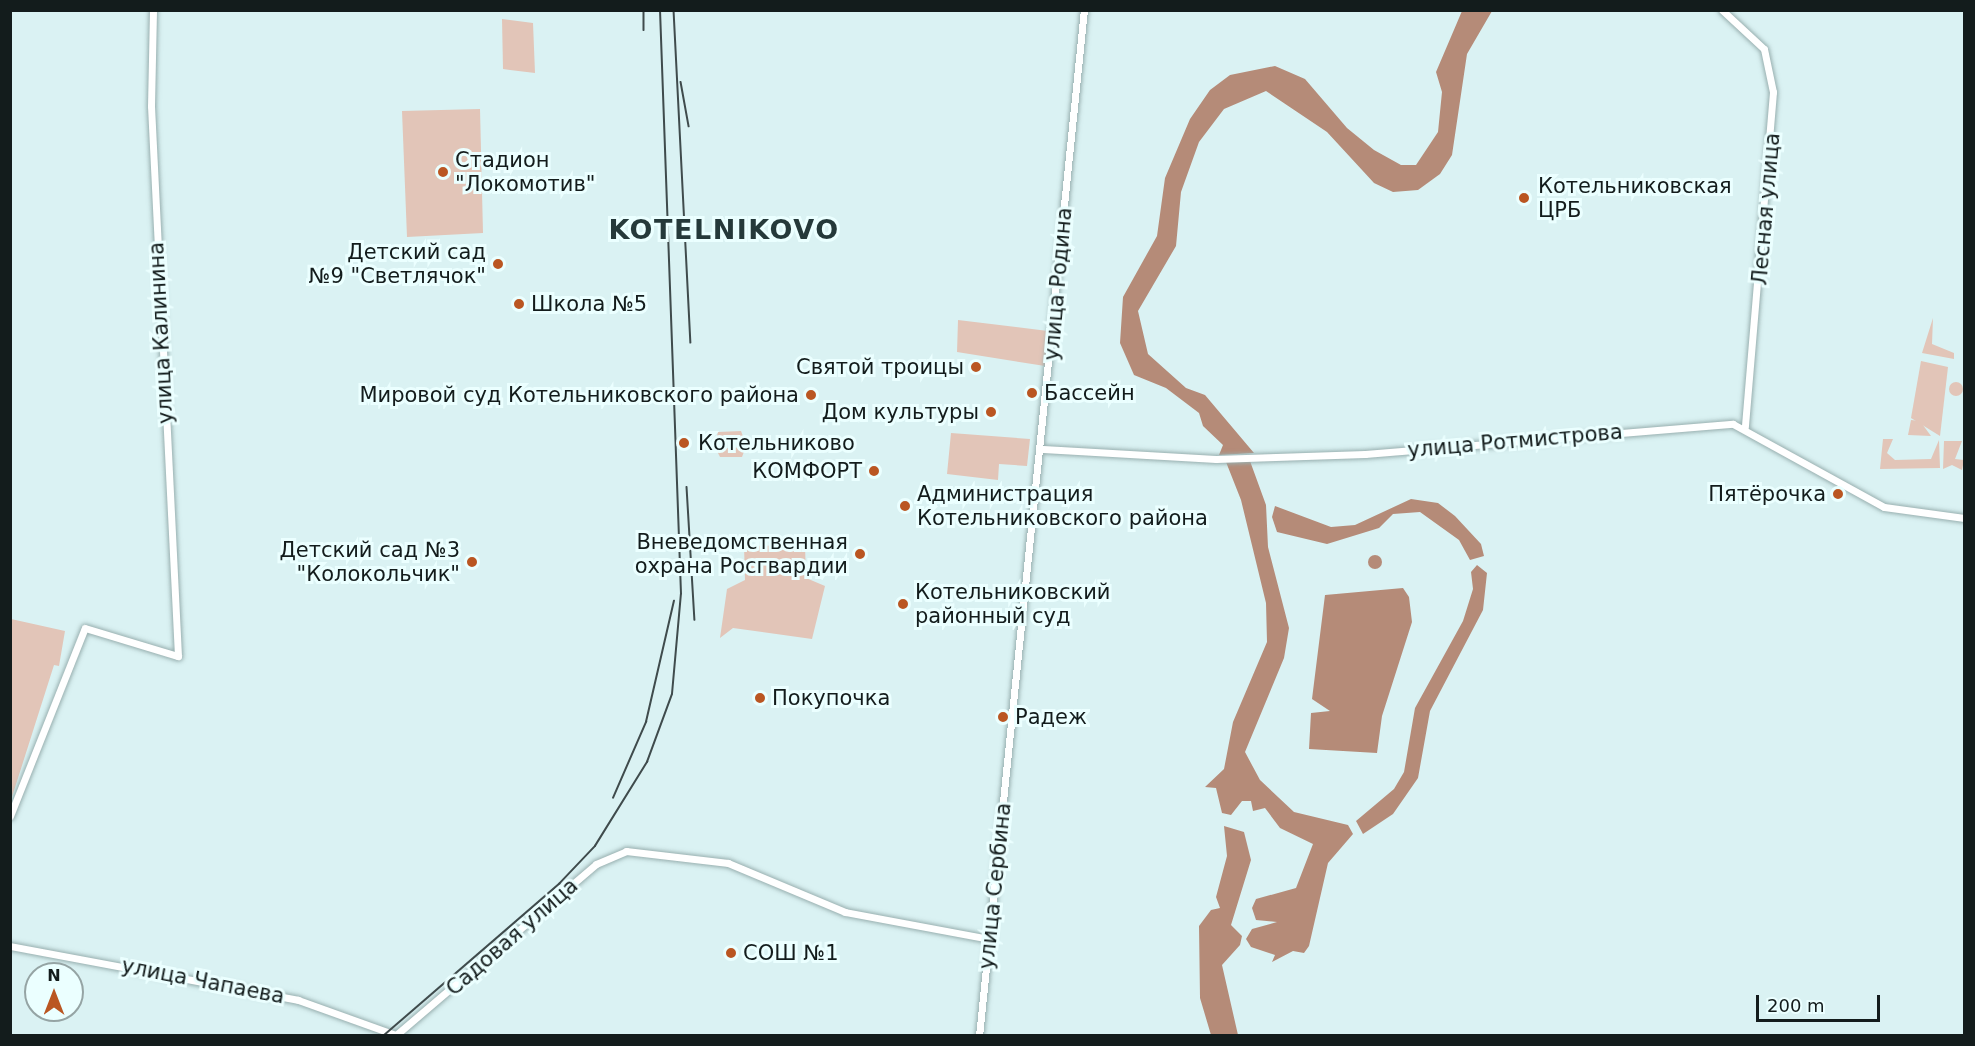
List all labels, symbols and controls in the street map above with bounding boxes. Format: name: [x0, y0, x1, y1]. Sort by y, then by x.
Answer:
street label: Лесная улица: [1747, 132, 1785, 286]
place label: Стадион "Локомотив": [455, 147, 595, 197]
marker: Стадион "Локомотив": [436, 165, 450, 179]
place label: Котельниковская ЦРБ: [1538, 173, 1732, 223]
marker: Котельниковская ЦРБ: [1515, 189, 1533, 207]
street label: улица Родина: [1039, 206, 1077, 362]
district label: KOTELNIKOVO: [608, 214, 840, 246]
place label: Детский сад №9 "Светлячок": [309, 239, 486, 289]
street label: улица Калинина: [144, 241, 178, 425]
marker: Детский сад №9 "Светлячок": [491, 257, 505, 271]
place label: Школа №5: [531, 291, 647, 317]
marker: Школа №5: [512, 297, 526, 311]
place label: Святой троицы: [796, 354, 964, 380]
marker: Святой троицы: [969, 360, 983, 374]
place label: Бассейн: [1044, 380, 1135, 406]
place label: Мировой суд Котельниковского района: [359, 382, 799, 408]
marker: Бассейн: [1025, 386, 1039, 400]
marker: Мировой суд Котельниковского района: [804, 388, 818, 402]
place label: Дом культуры: [822, 399, 979, 425]
marker: Дом культуры: [984, 405, 998, 419]
street label: улица Ротмистрова: [1406, 419, 1624, 463]
place label: Котельниково: [698, 430, 855, 456]
marker: Котельниково: [675, 434, 693, 452]
place label: КОМФОРТ: [752, 458, 862, 484]
marker: КОМФОРТ: [867, 464, 881, 478]
place label: Администрация Котельниковского района: [917, 481, 1208, 531]
place label: Пятёрочка: [1708, 481, 1826, 507]
marker: Пятёрочка: [1831, 487, 1845, 501]
marker: Администрация Котельниковского района: [898, 499, 912, 513]
place label: Вневедомственная охрана Росгвардии: [635, 529, 848, 579]
place label: Детский сад №3 "Колокольчик": [279, 537, 460, 587]
marker: Вневедомственная охрана Росгвардии: [853, 547, 867, 561]
marker: Детский сад №3 "Колокольчик": [465, 555, 479, 569]
place label: Котельниковский районный суд: [915, 579, 1111, 629]
marker: Котельниковский районный суд: [896, 597, 910, 611]
place label: Покупочка: [772, 685, 890, 711]
marker: Покупочка: [753, 691, 767, 705]
place label: Радеж: [1015, 704, 1087, 730]
marker: Радеж: [996, 710, 1010, 724]
street label: улица Сербина: [974, 801, 1016, 971]
street label: Садовая улица: [441, 873, 583, 1001]
place label: СОШ №1: [743, 940, 839, 966]
marker: СОШ №1: [724, 946, 738, 960]
street label: улица Чапаева: [119, 953, 287, 1009]
north arrow: [24, 962, 84, 1022]
text: N: [47, 966, 61, 985]
scale bar: [1759, 983, 1884, 1021]
text: 200 m: [1767, 995, 1825, 1016]

